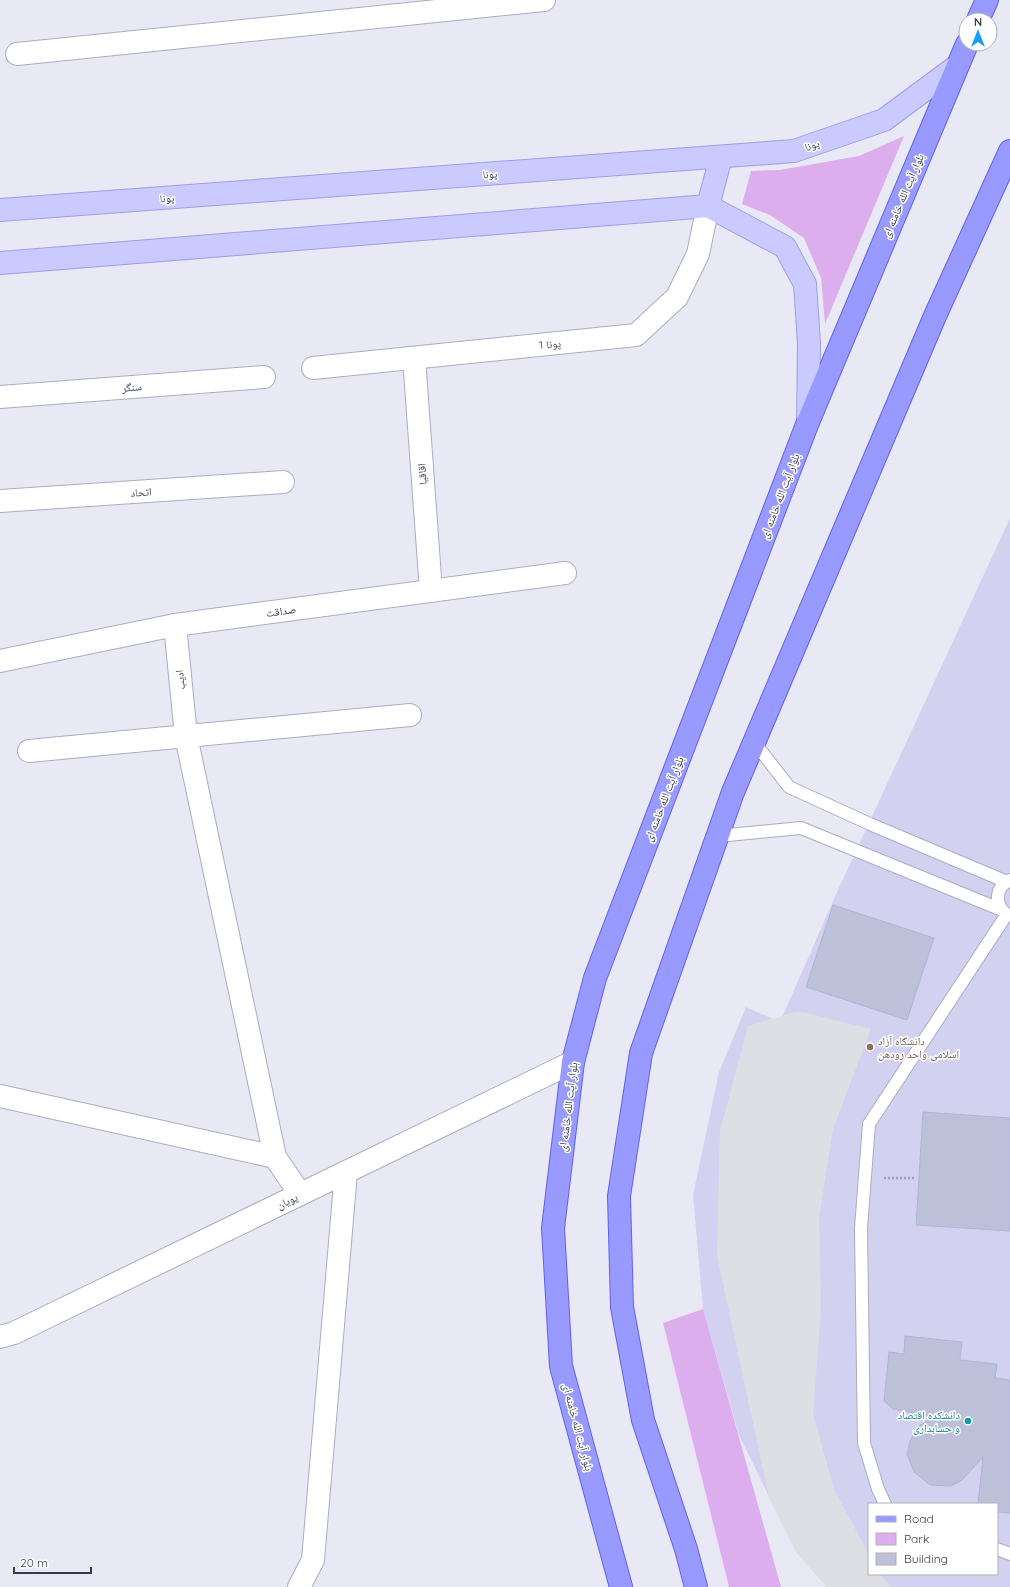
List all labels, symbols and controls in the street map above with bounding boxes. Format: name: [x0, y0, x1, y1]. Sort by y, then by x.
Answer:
north arrow: [958, 12, 998, 52]
text: N: [974, 15, 982, 29]
street label: پونا: [803, 136, 821, 154]
street label: بلوار آیت الله خامنه ای: [879, 152, 927, 240]
street label: پونا: [482, 166, 498, 182]
street label: پونا: [159, 190, 175, 206]
street label: پونا 1: [538, 336, 562, 352]
street label: سنگر: [121, 379, 142, 395]
street label: بلوار آیت الله خامنه ای: [757, 451, 803, 541]
street label: اقاقیا: [414, 463, 430, 485]
street label: اتحاد: [130, 484, 152, 500]
street label: صداقت: [265, 602, 297, 620]
street label: ادیب: [172, 669, 188, 691]
street label: بلوار آیت الله خامنه ای: [641, 754, 687, 844]
place label: دانشگاه آزاد اسلامی واحد رودهن: [878, 1034, 959, 1061]
marker: دانشگاه آزاد اسلامی واحد رودهن: [865, 1042, 875, 1052]
street label: بلوار آیت الله خامنه ای: [556, 1061, 580, 1153]
street label: پویان: [274, 1190, 300, 1212]
street label: بلوار آیت الله خامنه ای: [560, 1382, 596, 1472]
place label: دانشکده اقتصاد و حسابداری: [898, 1408, 960, 1435]
marker: دانشکده اقتصاد و حسابداری: [963, 1416, 973, 1426]
legend: [868, 1503, 998, 1575]
text: Road: [904, 1511, 934, 1526]
text: Park: [904, 1531, 929, 1546]
scale bar: [14, 1549, 91, 1575]
text: Building: [904, 1551, 948, 1566]
text: 20 m: [20, 1555, 48, 1570]

